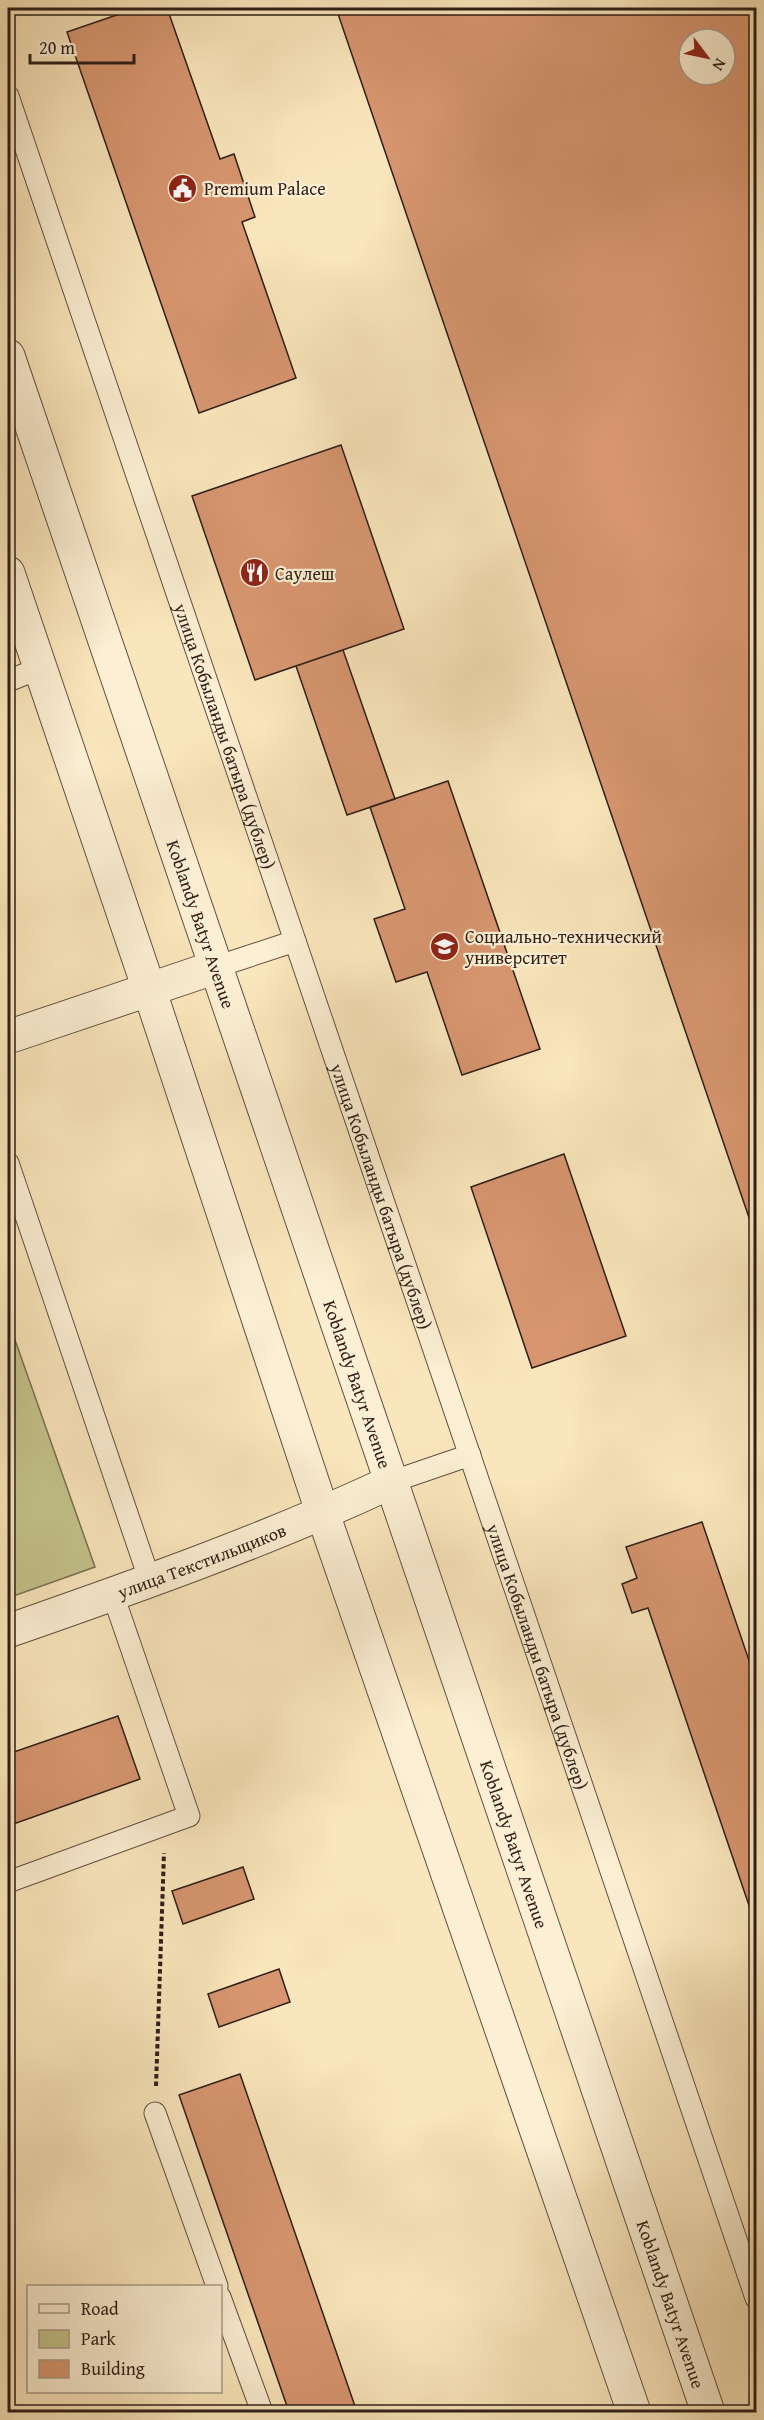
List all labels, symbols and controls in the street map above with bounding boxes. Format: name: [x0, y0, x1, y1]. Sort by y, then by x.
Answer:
scale bar: [30, 27, 134, 65]
north arrow: [677, 27, 737, 87]
text: 20 m: [39, 34, 75, 61]
text: N: [707, 54, 733, 76]
public building icon: Premium Palace: [167, 172, 199, 204]
place label: Premium Palace: [204, 175, 326, 202]
restaurant icon: Саулеш: [238, 557, 270, 589]
place label: Саулеш: [275, 560, 335, 587]
street label: улица Кобыланды батыра (дублер): [167, 599, 283, 873]
street label: Koblandy Batyr Avenue: [160, 836, 243, 1012]
place label: Социально-технический университет: [464, 923, 662, 971]
school or university icon: Социально-технический университет: [428, 930, 460, 962]
street label: улица Кобыланды батыра (дублер): [324, 1059, 439, 1333]
street label: Koblandy Batyr Avenue: [317, 1296, 399, 1472]
street label: улица Текстильщиков: [113, 1516, 290, 1605]
street label: улица Кобыланды батыра (дублер): [480, 1519, 596, 1793]
street label: Koblandy Batyr Avenue: [473, 1756, 556, 1932]
street label: Koblandy Batyr Avenue: [630, 2216, 712, 2392]
legend: [27, 2285, 222, 2393]
text: Road: [81, 2295, 119, 2322]
text: Park: [81, 2325, 117, 2352]
text: Building: [81, 2355, 145, 2382]

